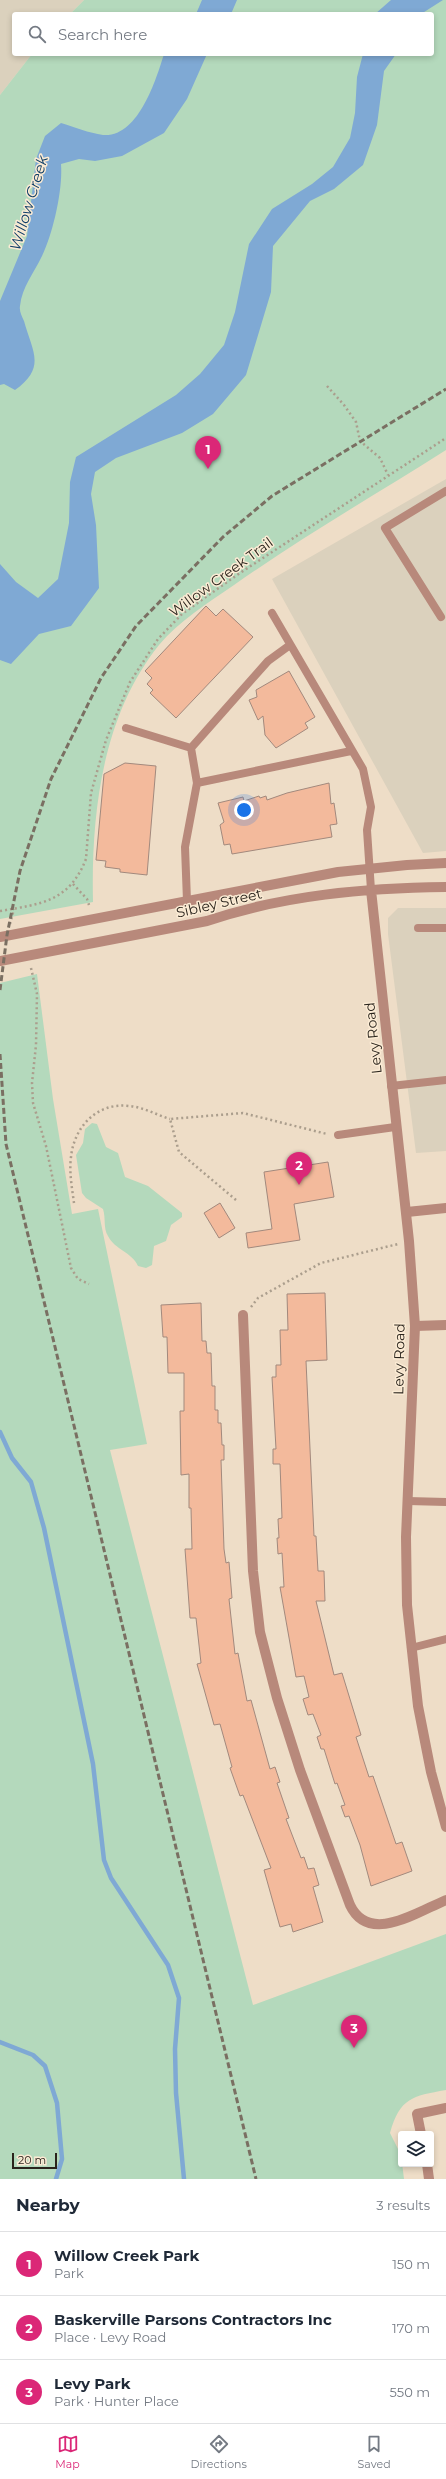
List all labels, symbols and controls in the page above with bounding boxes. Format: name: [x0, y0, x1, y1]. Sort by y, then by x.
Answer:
search box: [12, 12, 434, 56]
icon: search: [26, 23, 48, 45]
text: Search here: [58, 25, 147, 44]
water label: Willow Creek: [5, 152, 52, 253]
pin: 1: [195, 436, 221, 469]
street label: Willow Creek Trail: [165, 533, 277, 621]
your location: [234, 800, 254, 820]
street label: Sibley Street: [174, 884, 264, 922]
street label: Levy Road: [360, 1001, 386, 1075]
pin: 2: [286, 1152, 312, 1185]
street label: Levy Road: [389, 1323, 409, 1395]
pin: 3: [341, 2015, 367, 2048]
map controls: [398, 2131, 434, 2167]
button: layers: [398, 2131, 434, 2167]
scale bar: [12, 2151, 57, 2170]
text: 20 m: [18, 2153, 46, 2167]
text: Nearby: [16, 2195, 80, 2215]
text: 3 results: [376, 2197, 430, 2213]
text: Willow Creek Park: [54, 2246, 199, 2265]
text: 1: [26, 2256, 32, 2272]
text: 150 m: [392, 2256, 430, 2272]
text: Park: [54, 2265, 84, 2281]
text: Baskerville Parsons Contractors Inc: [54, 2310, 332, 2329]
text: 2: [25, 2320, 33, 2336]
text: 170 m: [392, 2320, 430, 2336]
text: Place · Levy Road: [54, 2329, 166, 2345]
text: Levy Park: [54, 2374, 131, 2393]
text: 3: [25, 2384, 33, 2400]
text: 550 m: [390, 2384, 430, 2400]
text: Park · Hunter Place: [54, 2393, 179, 2409]
tab: Map: [55, 2433, 80, 2471]
tab: Directions: [191, 2433, 247, 2471]
tab: Saved: [358, 2433, 391, 2471]

